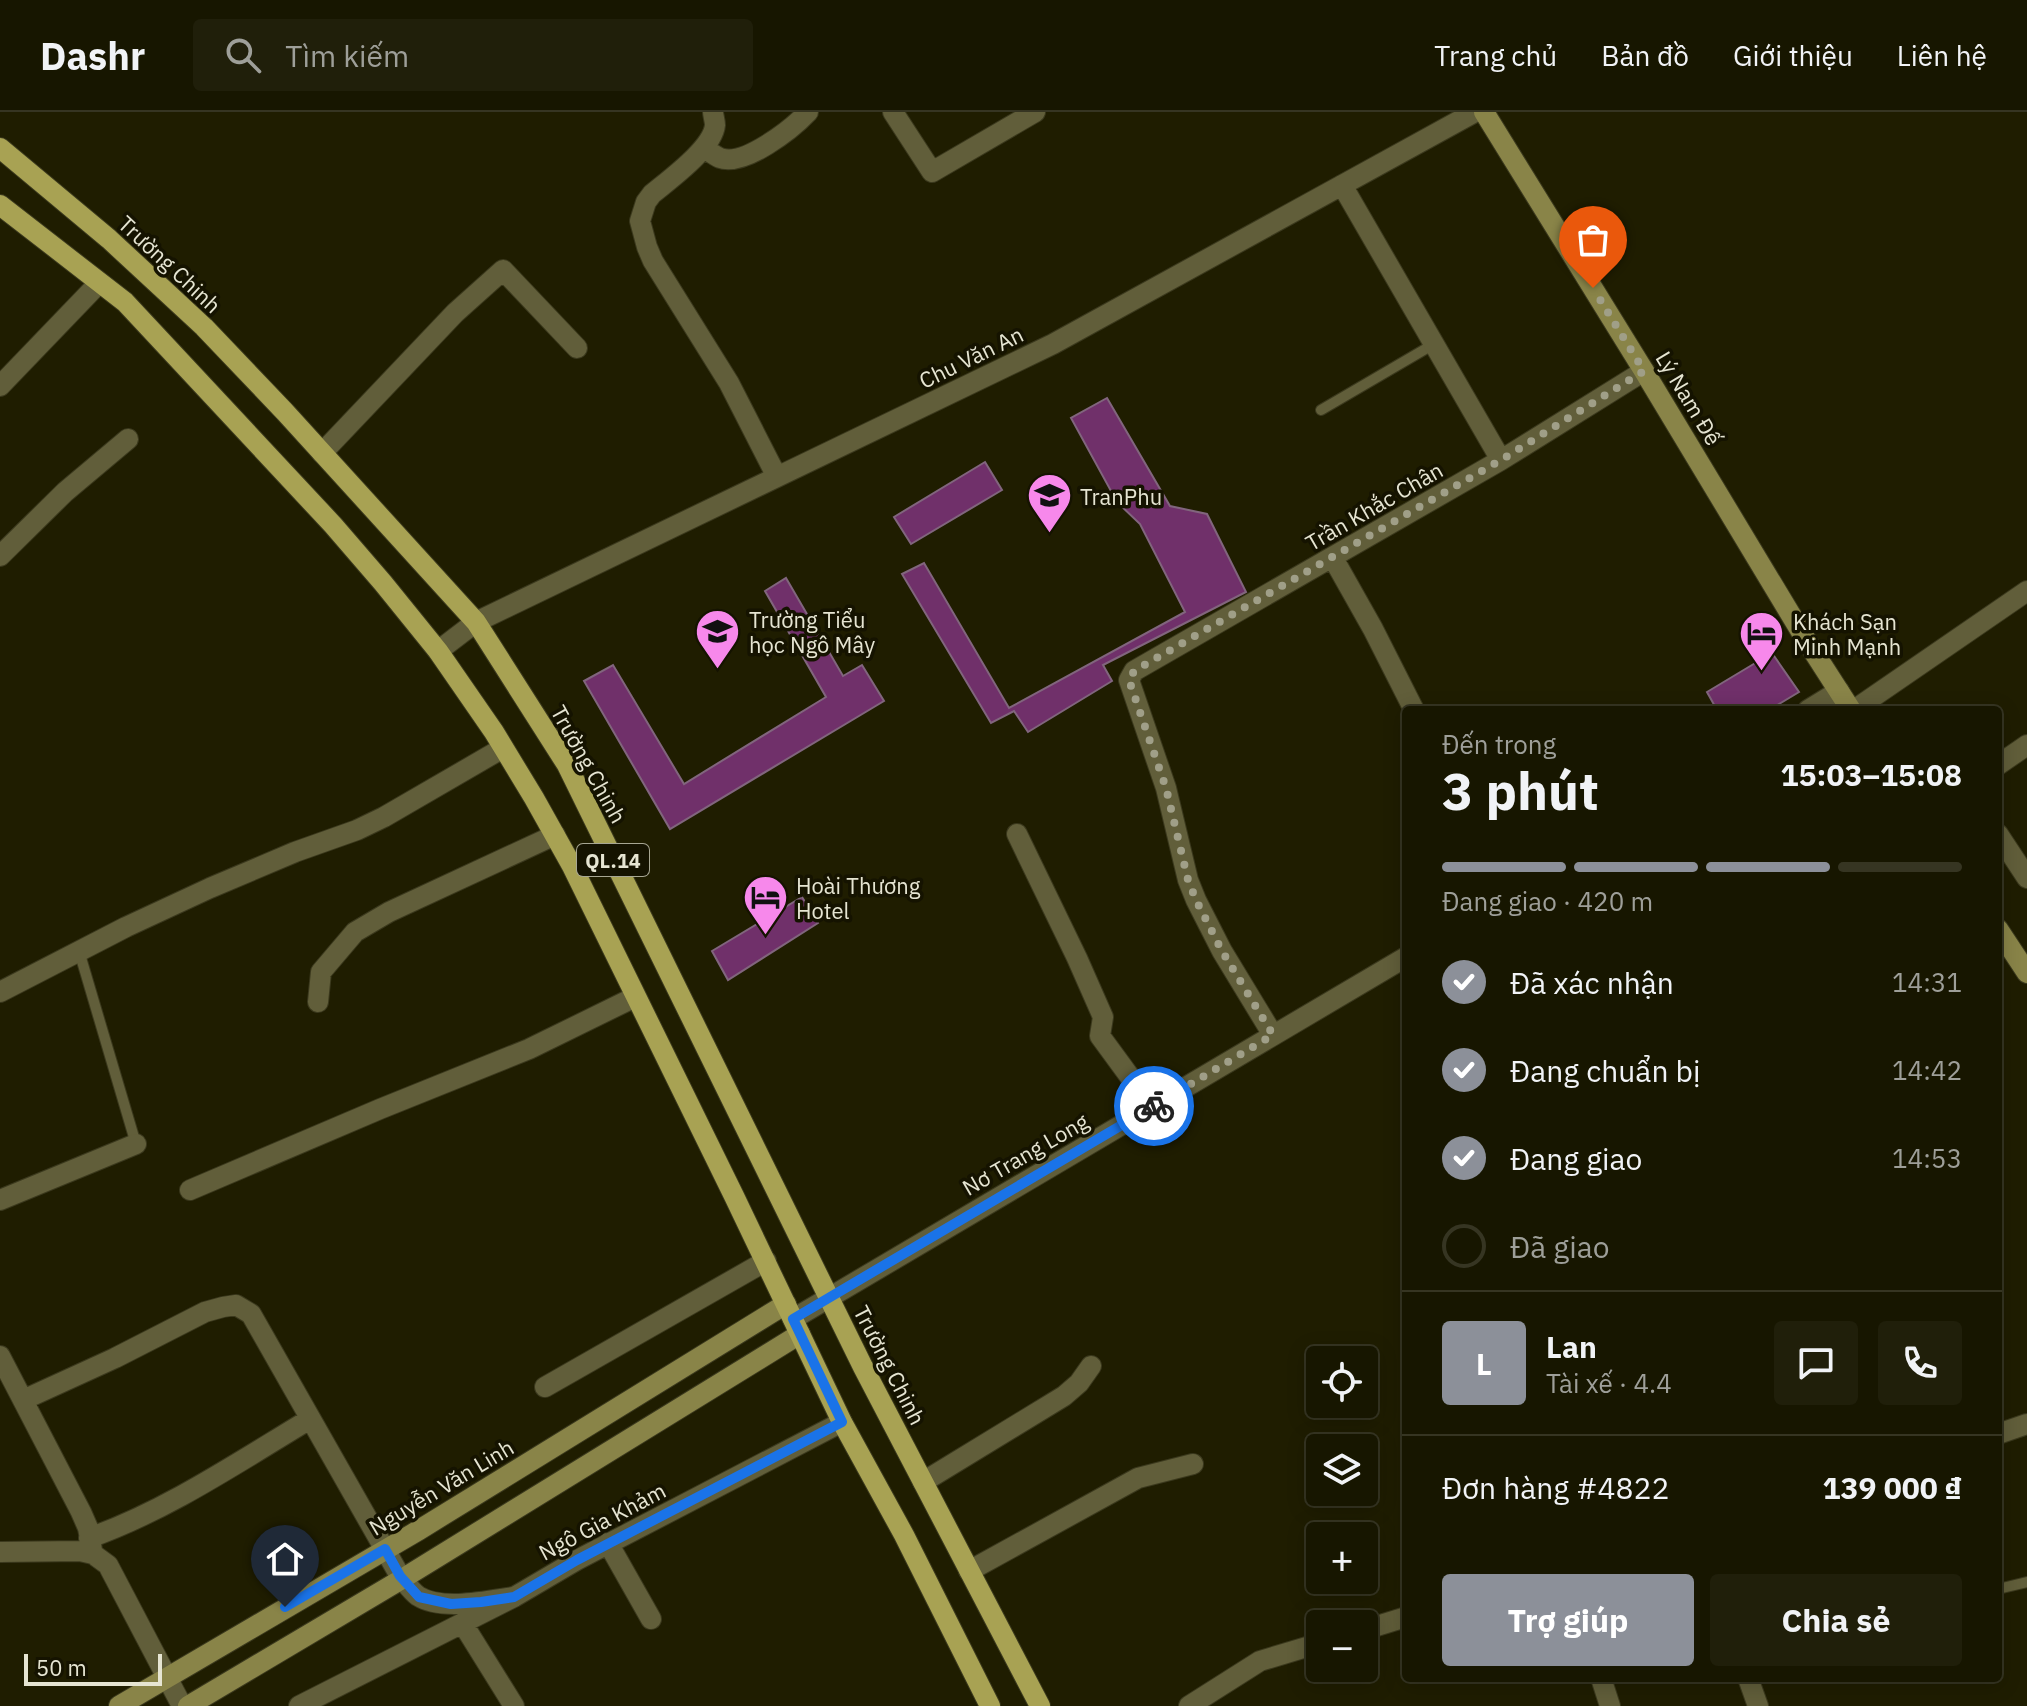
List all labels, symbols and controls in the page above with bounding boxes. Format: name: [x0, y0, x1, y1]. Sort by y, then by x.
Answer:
search box: [193, 19, 753, 91]
text: Dashr: [40, 31, 145, 80]
icon: search: [221, 33, 265, 77]
text: Tìm kiếm: [285, 36, 409, 75]
text: Trang chủ: [1434, 37, 1557, 74]
text: Bản đồ: [1601, 37, 1689, 74]
text: Giới thiệu: [1733, 37, 1853, 74]
text: Liên hệ: [1897, 37, 1987, 74]
pin: [1559, 206, 1627, 288]
street label: Trường Chinh: [112, 209, 228, 319]
icon: bag: [1571, 218, 1615, 262]
street label: Chu Văn An: [914, 319, 1028, 395]
street label: Lý Nam Đế: [1650, 346, 1728, 450]
street label: Trần Khắc Chân: [1300, 455, 1448, 557]
school or university icon: TranPhu: [1025, 472, 1073, 535]
place label: TranPhu: [1080, 482, 1162, 511]
place label: Trường Tiểu học Ngô Mây: [749, 605, 875, 659]
place label: Khách Sạn Minh Mạnh: [1793, 607, 1901, 661]
school or university icon: Trường Tiểu học Ngô Mây: [694, 608, 742, 671]
hotel icon: Khách Sạn Minh Mạnh: [1738, 610, 1786, 673]
street label: Trường Chinh: [545, 700, 633, 828]
text: Đến trong: [1442, 727, 1556, 761]
text: 15:03–15:08: [1781, 755, 1962, 794]
text: 3 phút: [1442, 757, 1599, 824]
road number: QL.14: [577, 844, 649, 876]
place label: Hoài Thương Hotel: [796, 871, 921, 925]
hotel icon: Hoài Thương Hotel: [741, 874, 789, 937]
text: Đang giao · 420 m: [1442, 884, 1653, 918]
icon: check: [1442, 960, 1486, 1004]
text: Đã xác nhận: [1510, 963, 1674, 1002]
text: 14:31: [1892, 965, 1962, 999]
icon: check: [1442, 1048, 1486, 1092]
text: Đang chuẩn bị: [1510, 1051, 1700, 1090]
text: 14:42: [1892, 1053, 1962, 1087]
courier: [1114, 1066, 1194, 1146]
icon: bike: [1132, 1084, 1176, 1128]
street label: Nơ Trang Long: [957, 1106, 1094, 1202]
icon: check: [1442, 1136, 1486, 1180]
text: Đang giao: [1510, 1139, 1642, 1178]
text: 14:53: [1892, 1141, 1962, 1175]
text: Đã giao: [1510, 1227, 1609, 1266]
street label: Trường Chinh: [847, 1300, 933, 1430]
button: chat: [1774, 1321, 1858, 1405]
button: phone: [1878, 1321, 1962, 1405]
text: Lan: [1546, 1327, 1597, 1366]
text: L: [1476, 1344, 1492, 1383]
map controls: [1306, 1346, 1378, 1682]
button: locate: [1306, 1346, 1378, 1418]
text: Tài xế · 4.4: [1546, 1366, 1672, 1400]
street label: Nguyễn Văn Linh: [363, 1432, 519, 1542]
button: layers: [1306, 1434, 1378, 1506]
text: Đơn hàng #4822: [1442, 1468, 1670, 1507]
text: 139 000 ₫: [1823, 1468, 1962, 1507]
street label: Ngô Gia Khảm: [534, 1475, 670, 1567]
button: +: [1306, 1522, 1378, 1594]
pin: [251, 1525, 319, 1607]
icon: home: [263, 1537, 307, 1581]
button: Trợ giúp: [1442, 1574, 1694, 1666]
button: Chia sẻ: [1710, 1574, 1962, 1666]
button: −: [1306, 1610, 1378, 1682]
scale bar: [24, 1650, 162, 1686]
text: 50 m: [36, 1653, 87, 1682]

